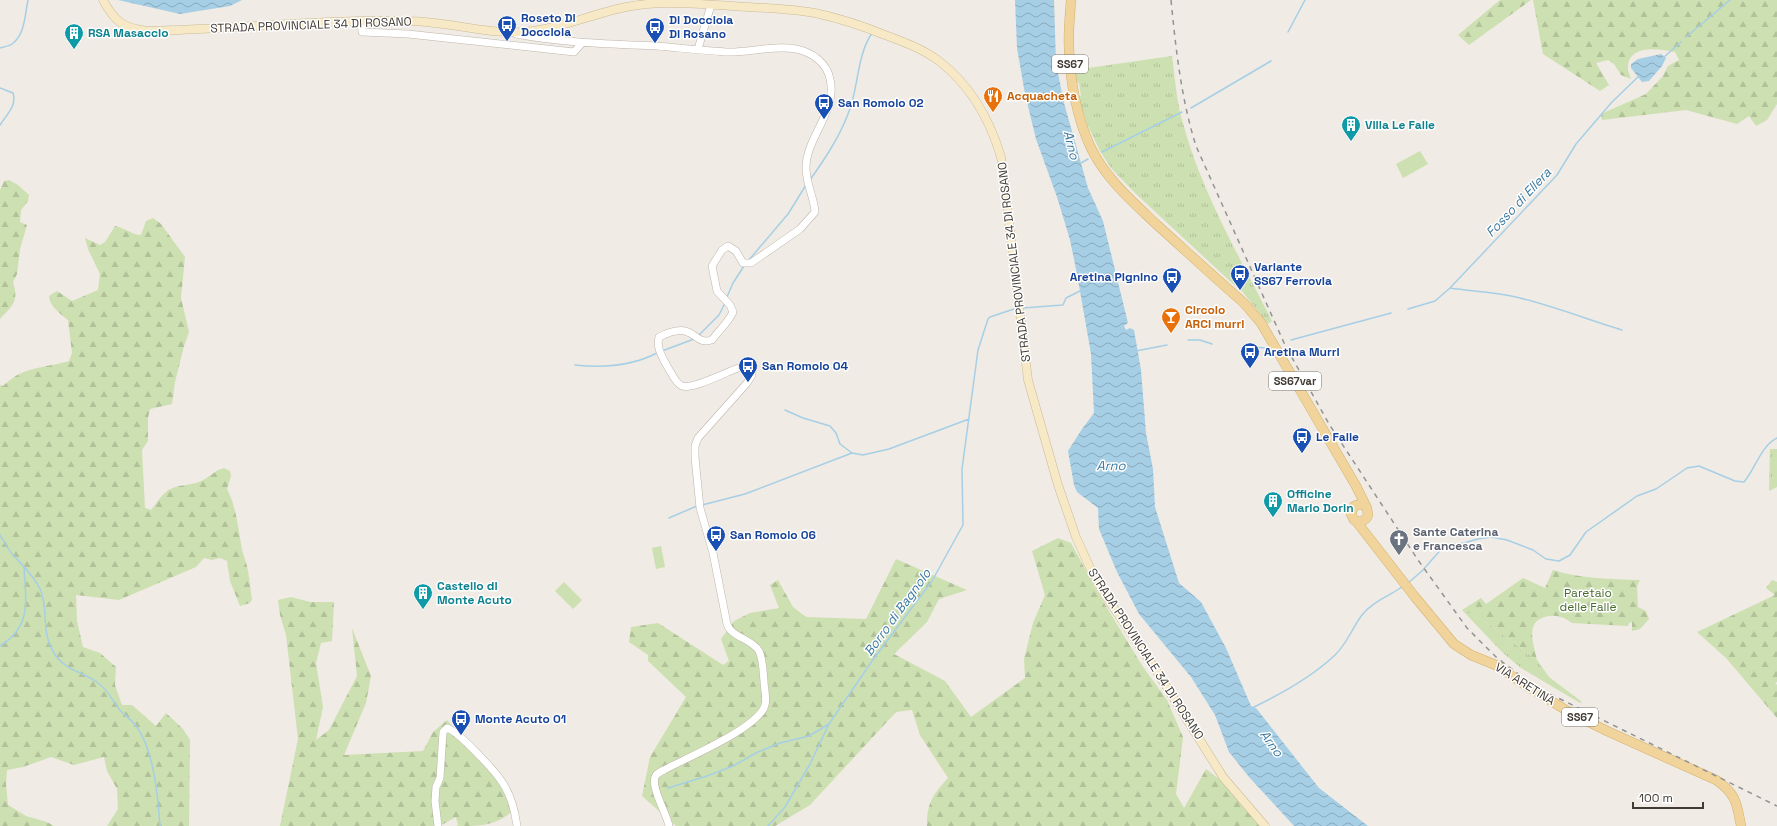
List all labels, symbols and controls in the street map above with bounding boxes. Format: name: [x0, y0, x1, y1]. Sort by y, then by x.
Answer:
place label: Roseto Di Docciola: [521, 10, 576, 40]
place label: Di Docciola Di Rosano: [669, 12, 733, 42]
street label: STRADA PROVINCIALE 34 DI ROSANO: [210, 13, 412, 37]
bus stop icon: Roseto Di Docciola: [496, 14, 518, 42]
bus stop icon: Di Docciola Di Rosano: [644, 16, 666, 44]
building icon: RSA Masaccio: [63, 22, 85, 50]
place label: RSA Masaccio: [88, 25, 169, 41]
road number: SS67: [1052, 55, 1088, 73]
restaurant icon: Acquacheta: [982, 85, 1004, 113]
place label: Acquacheta: [1007, 88, 1077, 104]
bus stop icon: San Romolo 02: [813, 92, 835, 120]
place label: San Romolo 02: [838, 95, 924, 111]
building icon: Villa Le Falle: [1340, 114, 1362, 142]
place label: Villa Le Falle: [1365, 117, 1435, 133]
water label: Arno: [1060, 129, 1084, 162]
street label: STRADA PROVINCIALE 34 DI ROSANO: [994, 161, 1034, 363]
water label: Fosso di Ellera: [1482, 164, 1555, 241]
place label: Variante SS67 Ferrovia: [1254, 259, 1332, 289]
bus stop icon: Variante SS67 Ferrovia: [1229, 263, 1251, 291]
bus stop icon: Aretina Pignino: [1161, 266, 1183, 294]
place label: Aretina Pignino: [1070, 269, 1158, 285]
place label: Circolo ARCI murri: [1185, 302, 1244, 332]
bar icon: Circolo ARCI murri: [1160, 306, 1182, 334]
bus stop icon: Aretina Murri: [1239, 341, 1261, 369]
place label: Aretina Murri: [1264, 344, 1340, 360]
bus stop icon: San Romolo 04: [737, 355, 759, 383]
place label: San Romolo 04: [762, 358, 849, 374]
road number: SS67var: [1269, 372, 1321, 390]
bus stop icon: Le Falle: [1291, 426, 1313, 454]
place label: Le Falle: [1316, 429, 1359, 445]
water label: Arno: [1096, 457, 1127, 474]
place label: Officine Mario Dorin: [1287, 486, 1354, 516]
building icon: Officine Mario Dorin: [1262, 490, 1284, 518]
bus stop icon: San Romolo 06: [705, 524, 727, 552]
place label: Sante Caterina e Francesca: [1413, 524, 1498, 554]
place label: San Romolo 06: [730, 527, 816, 543]
church icon: Sante Caterina e Francesca: [1388, 528, 1410, 556]
water label: Borro di Bagnolo: [860, 564, 935, 659]
street label: STRADA PROVINCIALE 34 DI ROSANO: [1084, 565, 1208, 743]
place label: Castello di Monte Acuto: [437, 578, 512, 608]
building icon: Castello di Monte Acuto: [412, 582, 434, 610]
park label: Paretaio delle Falle: [1559, 585, 1617, 615]
street label: VIA ARETINA: [1492, 659, 1558, 709]
bus stop icon: Monte Acuto 01: [450, 708, 472, 736]
road number: SS67: [1562, 708, 1598, 726]
place label: Monte Acuto 01: [475, 711, 566, 727]
water label: Arno: [1256, 727, 1288, 761]
scale bar: [1633, 784, 1703, 810]
text: 100 m: [1639, 790, 1673, 806]

